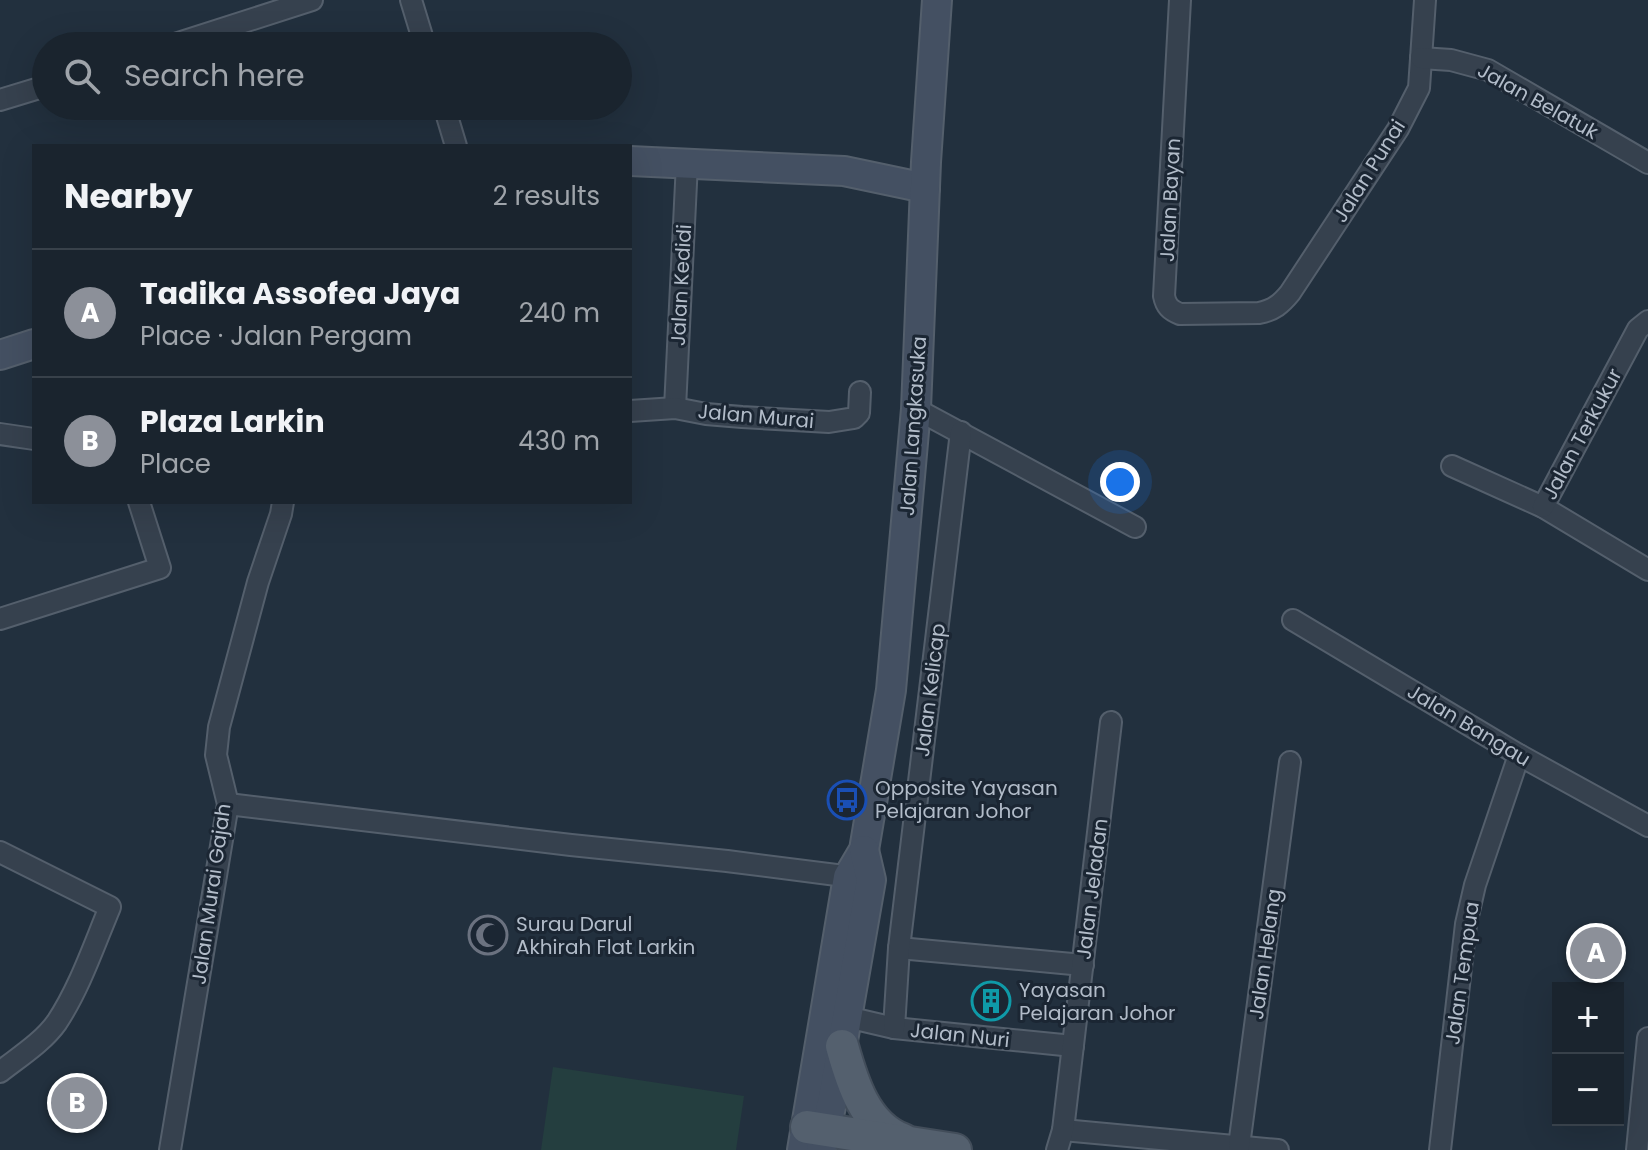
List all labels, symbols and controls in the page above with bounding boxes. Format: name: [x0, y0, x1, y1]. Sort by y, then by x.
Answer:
search box: [32, 32, 632, 120]
icon: search: [60, 54, 104, 98]
text: Search here: [124, 54, 305, 97]
street label: Jalan Belatuk: [1473, 56, 1604, 146]
street label: Jalan Punai: [1326, 114, 1412, 228]
street label: Jalan Bayan: [1153, 137, 1187, 263]
text: Nearby: [64, 172, 193, 220]
text: 2 results: [493, 178, 600, 214]
street label: Jalan Kedidi: [664, 223, 698, 347]
text: Tadika Assofea Jaya: [140, 272, 460, 315]
text: A: [80, 295, 100, 331]
text: 240 m: [519, 295, 600, 331]
text: Place · Jalan Pergam: [140, 318, 412, 354]
street label: Jalan Langkasuka: [893, 335, 933, 517]
street label: Jalan Terkukur: [1536, 363, 1628, 505]
street label: Jalan Murai: [697, 397, 815, 435]
text: Plaza Larkin: [140, 400, 325, 443]
text: B: [81, 423, 99, 459]
text: 430 m: [518, 423, 600, 459]
text: Place: [140, 446, 211, 482]
your location: [1100, 462, 1140, 502]
street label: Jalan Kelicap: [908, 622, 952, 758]
street label: Jalan Bangau: [1402, 677, 1536, 773]
place label: Opposite Yayasan Pelajaran Johor: [875, 774, 1058, 825]
bus stop icon: Opposite Yayasan Pelajaran Johor: [826, 779, 868, 821]
street label: Jalan Murai Gajah: [184, 802, 238, 986]
street label: Jalan Jeladan: [1069, 817, 1115, 961]
street label: Jalan Helang: [1242, 887, 1288, 1021]
street label: Jalan Tempua: [1438, 900, 1486, 1046]
place label: Surau Darul Akhirah Flat Larkin: [516, 910, 695, 961]
mosque icon: Surau Darul Akhirah Flat Larkin: [467, 914, 509, 956]
pin: A: [1570, 923, 1622, 983]
place label: Yayasan Pelajaran Johor: [1019, 976, 1175, 1027]
building icon: Yayasan Pelajaran Johor: [970, 980, 1012, 1022]
map controls: [1552, 982, 1624, 1126]
button: +: [1552, 982, 1624, 1054]
street label: Jalan Nuri: [909, 1016, 1011, 1054]
button: −: [1552, 1054, 1624, 1126]
pin: B: [51, 1073, 103, 1133]

